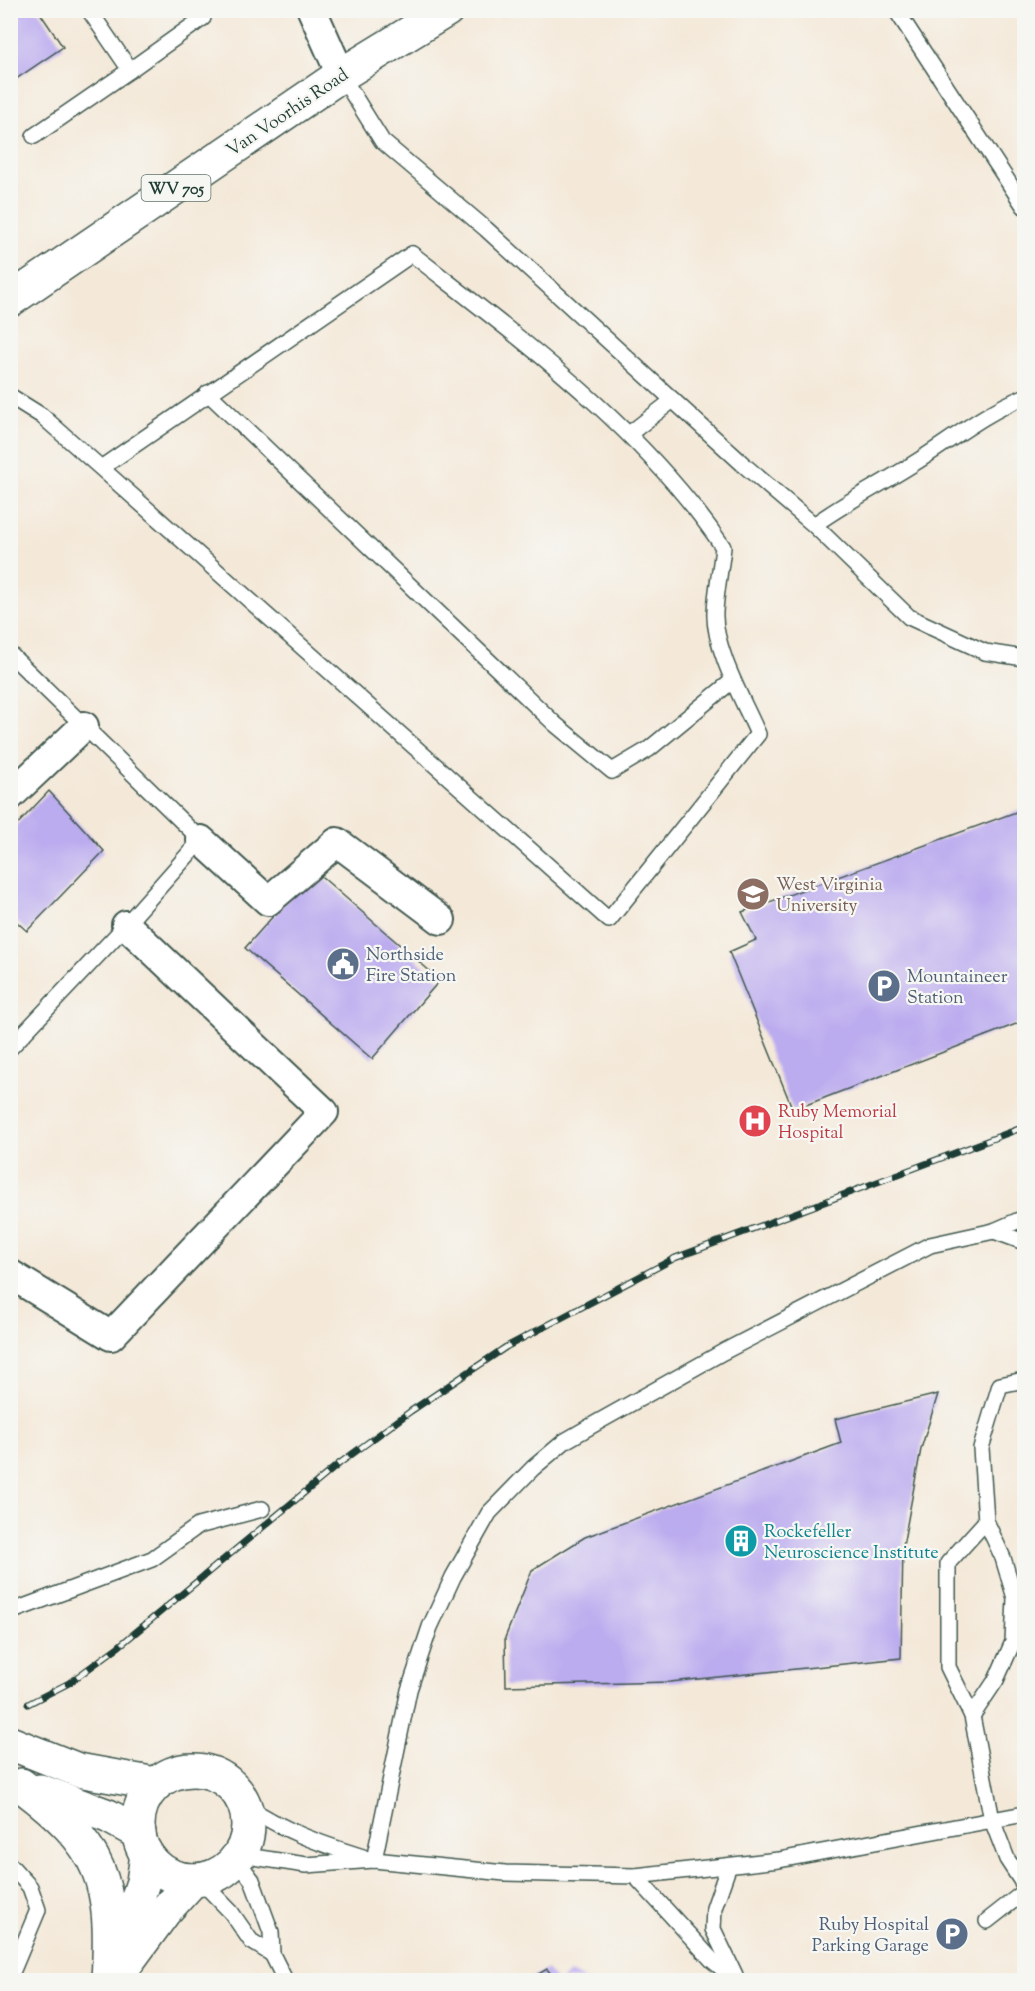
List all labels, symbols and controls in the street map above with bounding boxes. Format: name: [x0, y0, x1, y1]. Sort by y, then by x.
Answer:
street label: Van Voorhis Road: [222, 63, 354, 164]
road number: WV 705: [142, 175, 210, 201]
place label: West Virginia University: [776, 873, 883, 920]
school or university icon: West Virginia University: [735, 876, 771, 912]
place label: Northside Fire Station: [366, 943, 457, 990]
public building icon: Northside Fire Station: [325, 946, 361, 982]
place label: Mountaineer Station: [907, 965, 1008, 1012]
parking icon: Mountaineer Station: [866, 968, 902, 1004]
place label: Ruby Memorial Hospital: [778, 1100, 897, 1147]
hospital icon: Ruby Memorial Hospital: [737, 1103, 773, 1139]
place label: Rockefeller Neuroscience Institute: [764, 1520, 939, 1567]
building icon: Rockefeller Neuroscience Institute: [723, 1523, 759, 1559]
place label: Ruby Hospital Parking Garage: [812, 1913, 929, 1960]
parking icon: Ruby Hospital Parking Garage: [934, 1916, 970, 1952]

